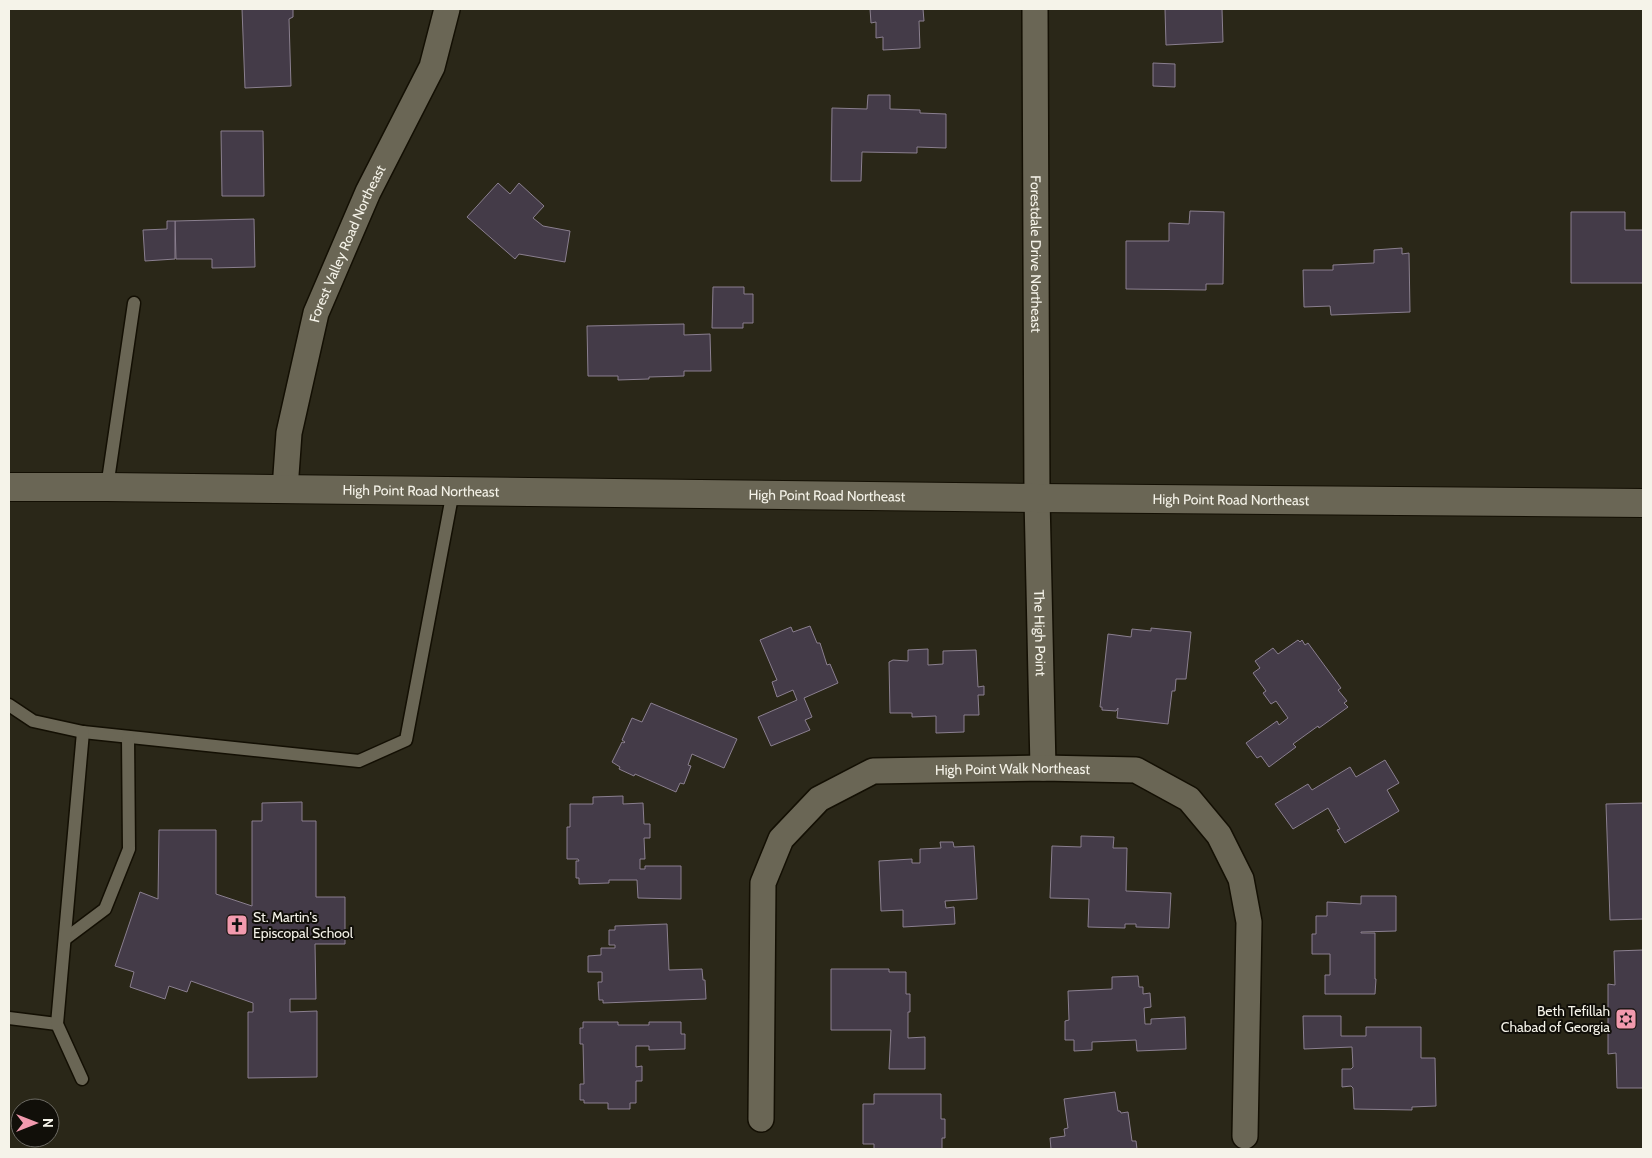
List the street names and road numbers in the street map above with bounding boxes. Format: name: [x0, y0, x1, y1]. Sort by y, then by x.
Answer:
street label: Forest Valley Road Northeast: [305, 162, 389, 324]
street label: Forestdale Drive Northeast: [1027, 175, 1045, 333]
street label: High Point Road Northeast: [343, 481, 500, 501]
street label: High Point Road Northeast: [749, 486, 906, 505]
street label: High Point Road Northeast: [1153, 490, 1310, 509]
street label: The High Point: [1030, 589, 1050, 677]
street label: High Point Walk Northeast: [935, 759, 1091, 779]

